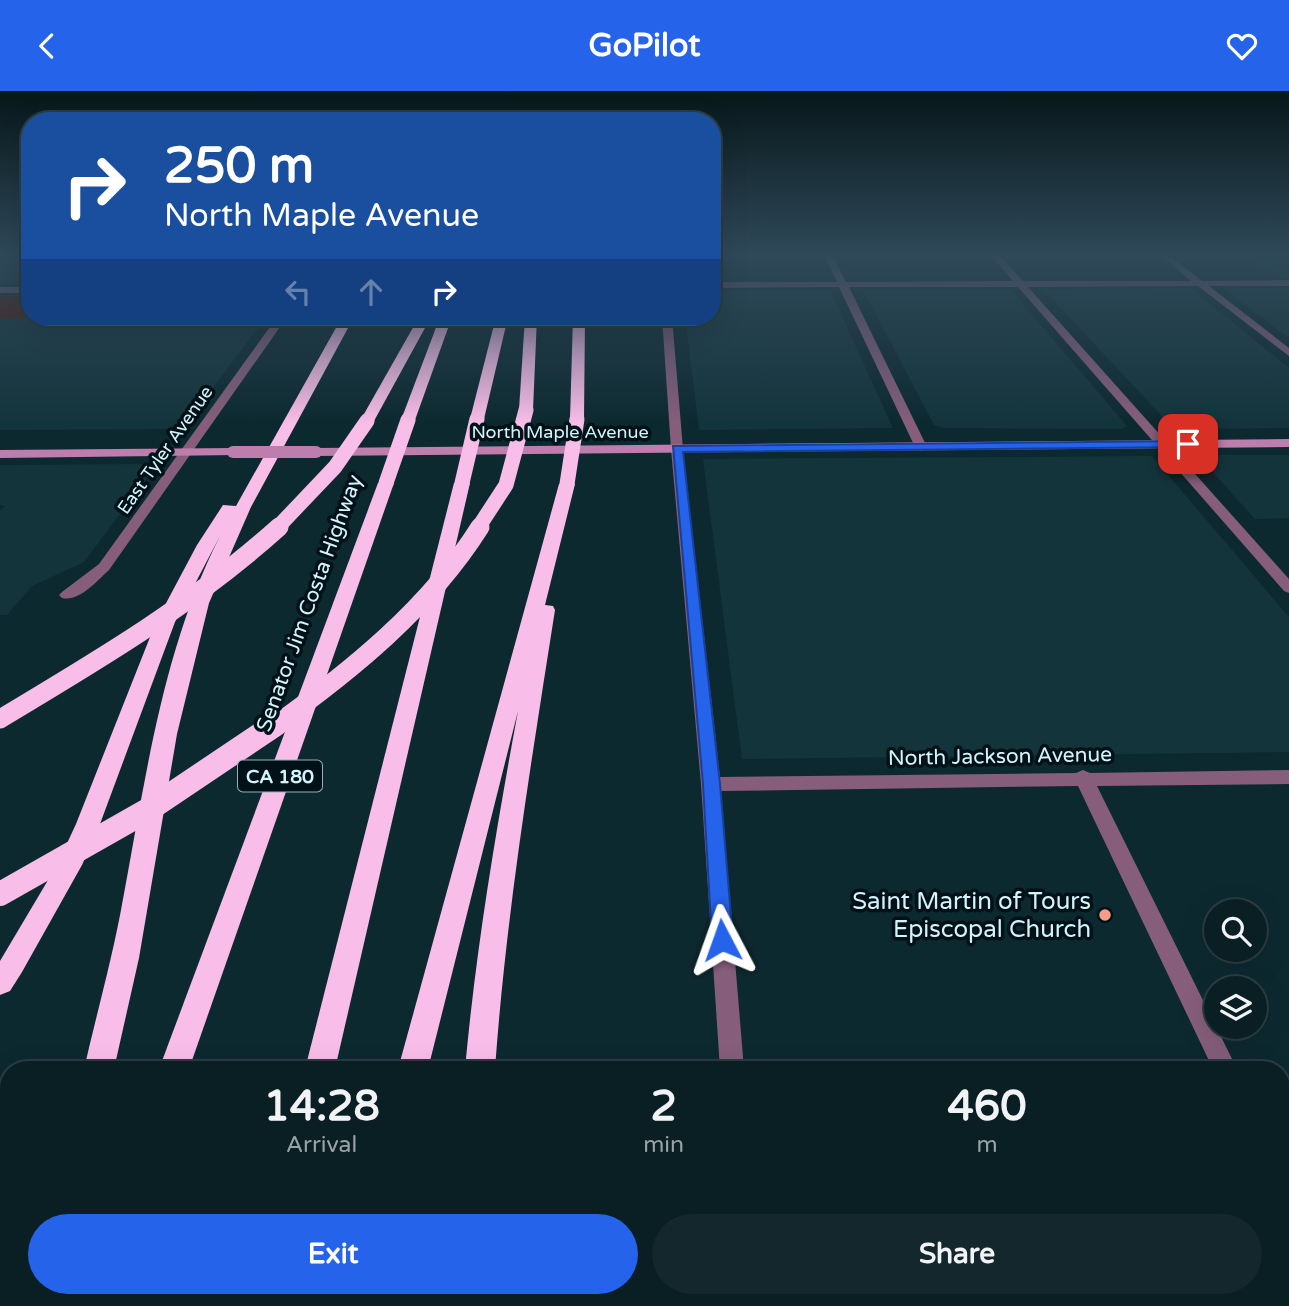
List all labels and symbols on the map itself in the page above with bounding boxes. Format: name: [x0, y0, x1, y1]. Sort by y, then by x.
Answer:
street label: East Tyler Avenue: [113, 382, 217, 518]
pin: [1158, 414, 1218, 474]
street label: North Maple Avenue: [471, 421, 649, 443]
street label: Senator Jim Costa Highway: [251, 471, 368, 735]
street label: North Jackson Avenue: [888, 742, 1112, 771]
road number: CA 180: [238, 761, 322, 791]
place label: Saint Martin of Tours Episcopal Church: [852, 887, 1091, 944]
position arrow: [685, 903, 759, 977]
marker: Saint Martin of Tours Episcopal Church: [1097, 907, 1113, 923]

